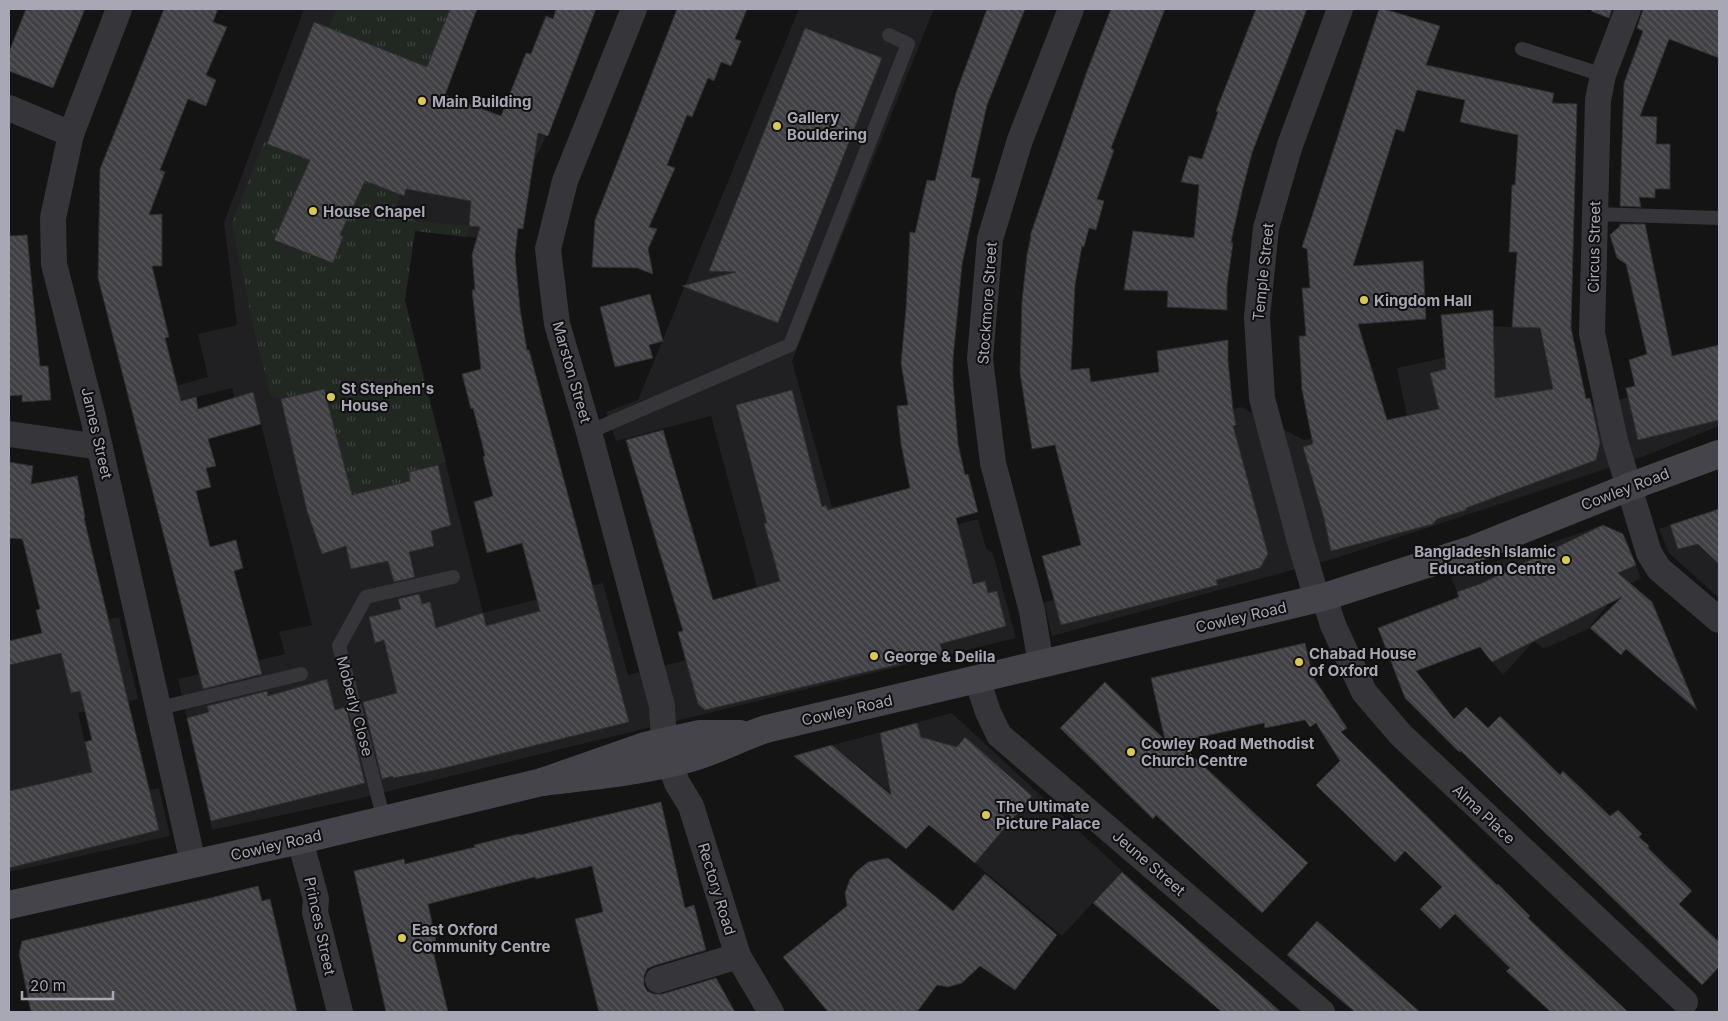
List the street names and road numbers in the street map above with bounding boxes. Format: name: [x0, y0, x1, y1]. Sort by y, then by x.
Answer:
street label: Circus Street: [1584, 201, 1604, 293]
street label: Temple Street: [1248, 222, 1278, 322]
street label: Stockmore Street: [973, 241, 1001, 365]
street label: Marston Street: [548, 319, 596, 425]
street label: James Street: [77, 385, 117, 481]
street label: Cowley Road: [1578, 463, 1672, 515]
street label: Cowley Road: [1194, 597, 1288, 637]
street label: Moberly Close: [332, 654, 378, 758]
street label: Cowley Road: [800, 690, 894, 730]
street label: Alma Place: [1449, 780, 1519, 848]
street label: Cowley Road: [229, 825, 323, 865]
street label: Jeune Street: [1109, 826, 1189, 900]
street label: Rectory Road: [694, 841, 740, 937]
street label: Princes Street: [300, 875, 340, 977]

